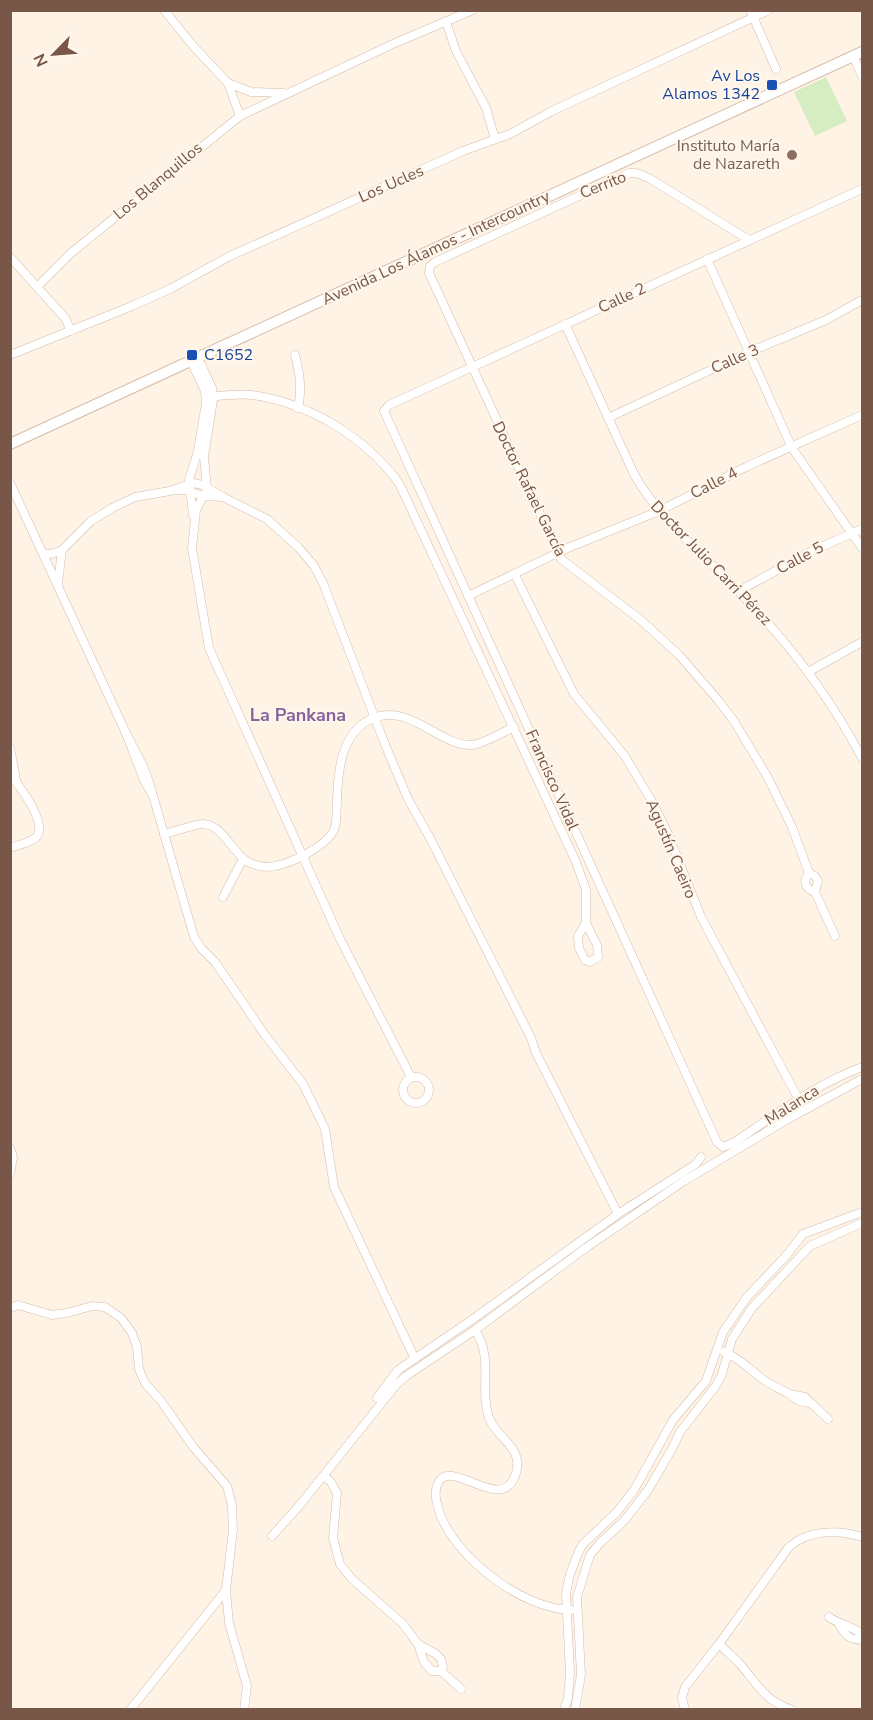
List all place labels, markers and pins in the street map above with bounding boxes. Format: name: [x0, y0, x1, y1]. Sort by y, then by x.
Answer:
place label: Av Los Alamos 1342: [662, 65, 760, 105]
marker: Av Los Alamos 1342: [765, 78, 779, 92]
place label: Instituto María de Nazareth: [677, 135, 780, 175]
marker: Instituto María de Nazareth: [785, 148, 799, 162]
place label: C1652: [204, 344, 253, 366]
marker: C1652: [185, 348, 199, 362]

